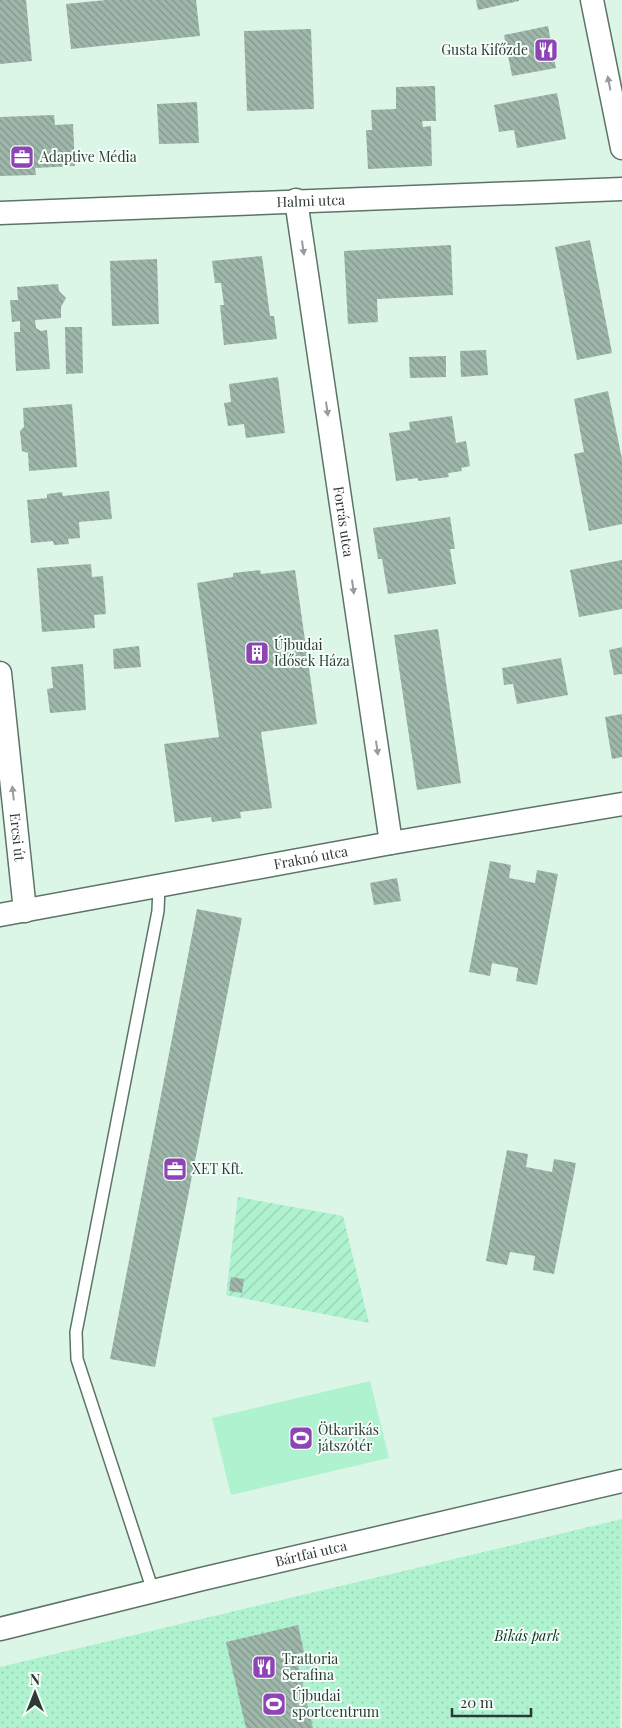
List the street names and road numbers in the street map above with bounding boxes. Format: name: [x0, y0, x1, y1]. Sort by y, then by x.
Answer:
street label: Halmi utca: [276, 190, 345, 211]
street label: Forrás utca: [329, 485, 359, 558]
street label: Ercsi út: [6, 812, 30, 863]
street label: Fraknó utca: [272, 841, 349, 873]
street label: Bártfai utca: [273, 1536, 349, 1571]

